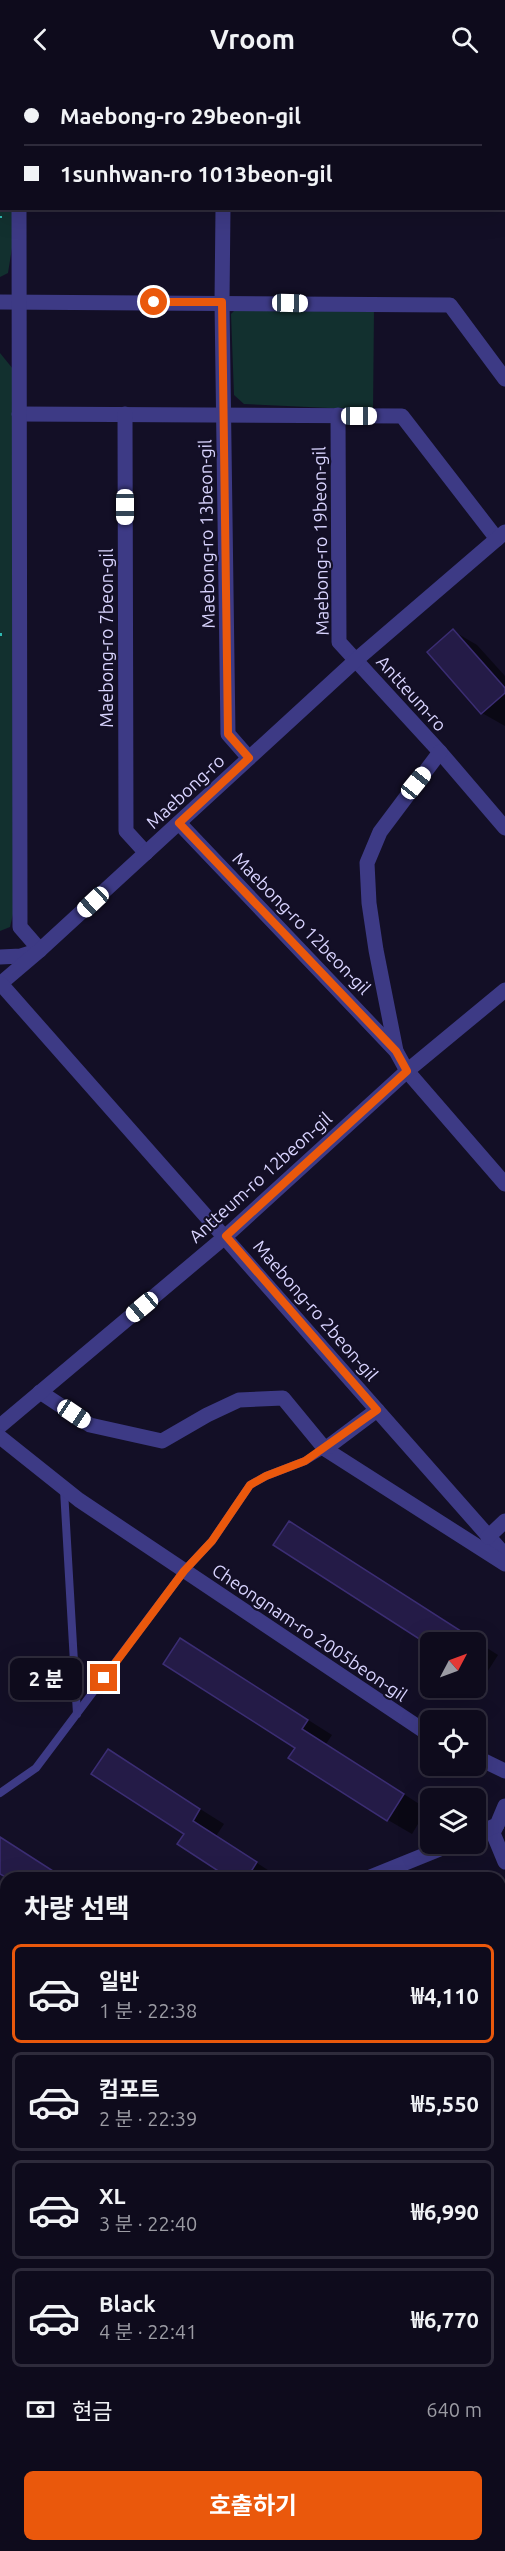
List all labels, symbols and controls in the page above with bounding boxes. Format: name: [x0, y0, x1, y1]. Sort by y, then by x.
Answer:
icon: back: [24, 23, 57, 56]
icon: search: [448, 23, 481, 56]
text: Vroom: [210, 24, 295, 54]
text: Maebong-ro 29beon-gil: [60, 103, 301, 128]
text: 1sunhwan-ro 1013beon-gil: [60, 161, 332, 186]
route start: [140, 288, 167, 315]
car: [272, 294, 308, 312]
car: [341, 407, 377, 425]
street label: Maebong-ro 13beon-gil: [194, 439, 218, 629]
street label: Maebong-ro 19beon-gil: [308, 446, 332, 636]
car: [116, 489, 134, 525]
street label: Maebong-ro 7beon-gil: [96, 548, 116, 728]
street label: Antteum-ro: [373, 651, 451, 735]
street label: Maebong-ro: [142, 750, 228, 832]
car: [398, 763, 434, 803]
street label: Maebong-ro 12beon-gil: [229, 848, 375, 998]
car: [74, 883, 112, 921]
street label: Antteum-ro 12beon-gil: [185, 1108, 336, 1246]
street label: Maebong-ro 2beon-gil: [250, 1236, 383, 1384]
car: [122, 1289, 162, 1325]
car: [54, 1396, 94, 1432]
street label: Cheongnam-ro 2005beon-gil: [209, 1559, 411, 1705]
north arrow: [420, 1632, 486, 1698]
map controls: [420, 1632, 486, 1854]
callout: 2 분: [11, 1657, 83, 1699]
route end: [90, 1664, 117, 1691]
text: 2 분: [29, 1667, 63, 1690]
button: locate: [420, 1710, 486, 1776]
button: layers: [420, 1788, 486, 1854]
text: 차량 선택: [24, 1893, 130, 1923]
icon: car: [27, 1967, 81, 2021]
text: 일반: [99, 1968, 139, 1993]
text: ₩4,110: [411, 1983, 479, 2008]
text: 1 분 · 22:38: [99, 1999, 197, 2022]
icon: car: [27, 2075, 81, 2129]
text: 컴포트: [99, 2076, 160, 2101]
text: ₩5,550: [411, 2091, 479, 2116]
text: 2 분 · 22:39: [99, 2107, 197, 2130]
icon: car: [27, 2183, 81, 2237]
text: XL: [99, 2183, 126, 2208]
text: ₩6,990: [411, 2199, 479, 2224]
text: 3 분 · 22:40: [99, 2212, 197, 2235]
icon: car: [27, 2291, 81, 2345]
text: Black: [99, 2291, 156, 2316]
text: ₩6,770: [411, 2307, 479, 2332]
text: 4 분 · 22:41: [99, 2320, 197, 2343]
icon: cash: [24, 2393, 57, 2426]
text: 현금: [72, 2398, 112, 2423]
text: 640 m: [426, 2398, 482, 2421]
button: 호출하기: [24, 2471, 482, 2540]

